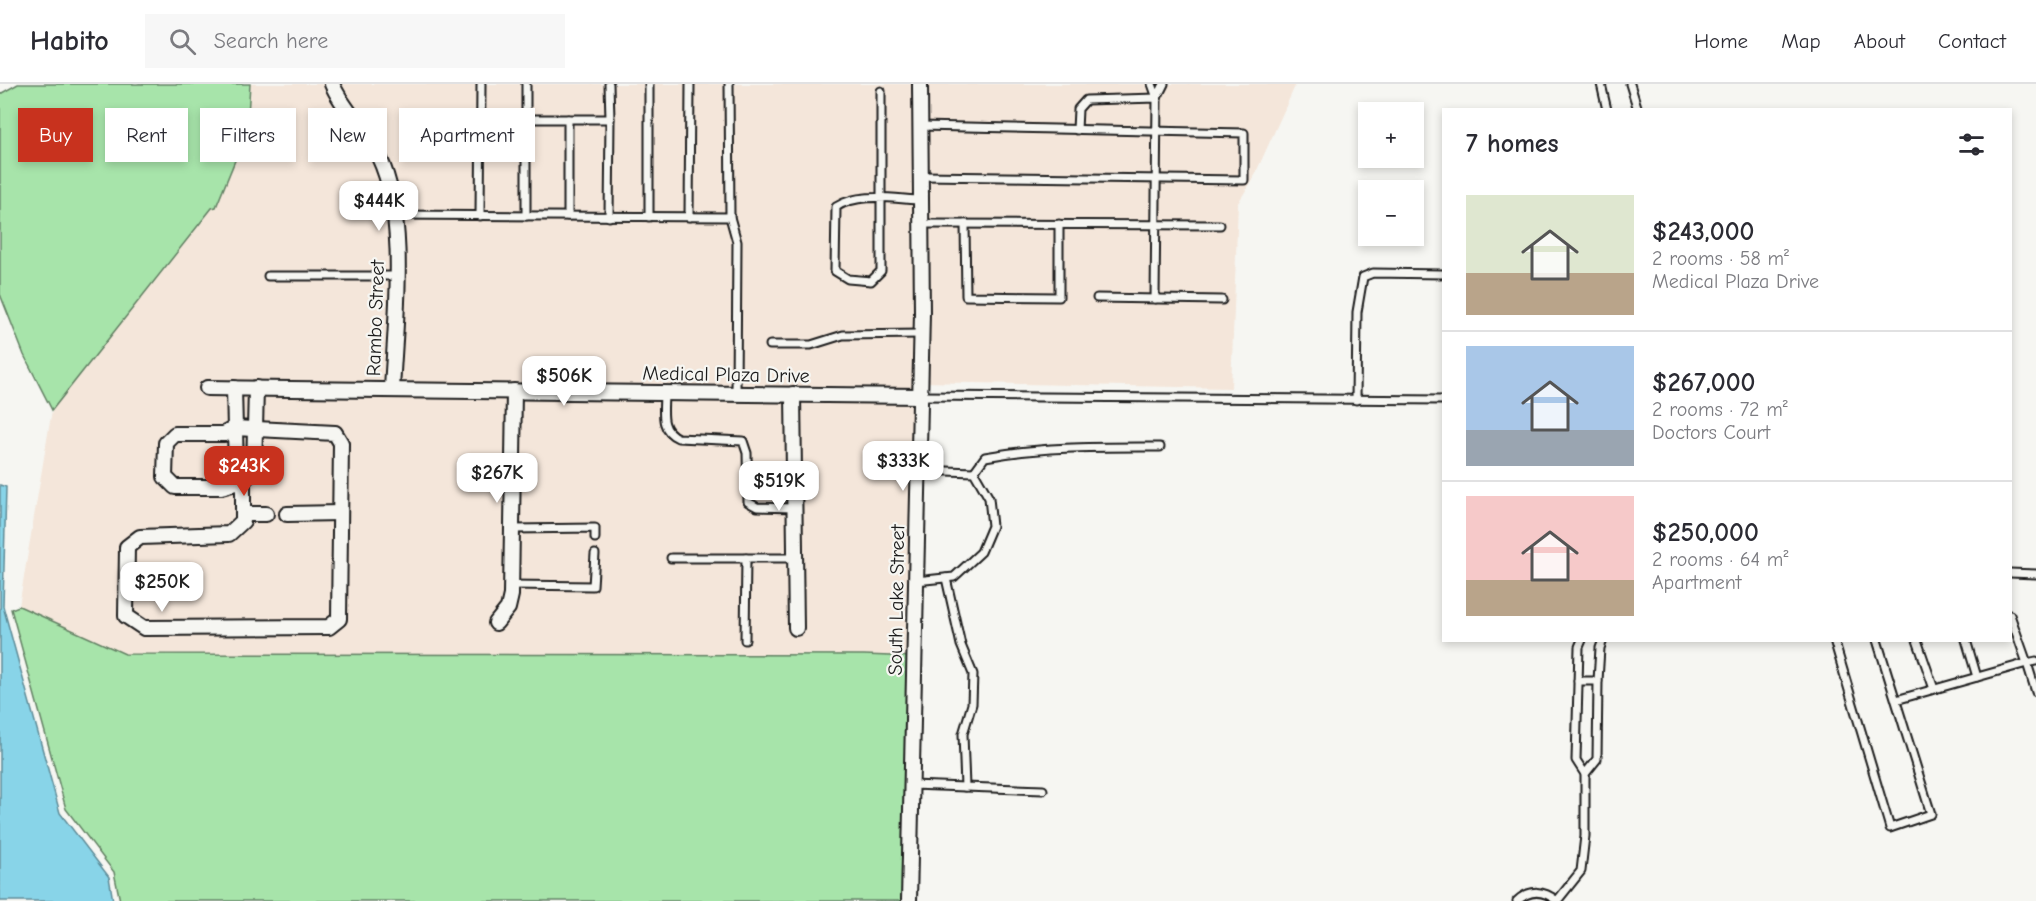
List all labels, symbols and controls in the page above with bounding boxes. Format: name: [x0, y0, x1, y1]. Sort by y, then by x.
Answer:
search box: [145, 14, 565, 68]
text: Habito: [30, 25, 109, 57]
icon: search: [166, 25, 199, 58]
text: Search here: [214, 28, 328, 54]
text: Home: [1694, 29, 1748, 53]
text: Map: [1781, 29, 1821, 53]
text: About: [1854, 29, 1905, 53]
text: Contact: [1938, 29, 2006, 53]
map controls: [1358, 102, 1424, 246]
button: +: [1358, 102, 1424, 168]
chip: Buy: [18, 108, 93, 162]
chip: Rent: [105, 108, 188, 162]
chip: Filters: [200, 108, 296, 162]
chip: New: [308, 108, 387, 162]
chip: Apartment: [399, 108, 535, 162]
icon: filters: [1955, 128, 1988, 161]
text: 7 homes: [1466, 129, 1559, 159]
button: −: [1358, 180, 1424, 246]
pin: $444K: [337, 181, 421, 232]
text: $444K: [353, 189, 405, 212]
text: $243,000: [1652, 217, 1754, 247]
icon: home: [1514, 219, 1586, 291]
text: 2 rooms · 58 m²: [1652, 247, 1789, 270]
street label: Rambo Street: [362, 258, 389, 377]
text: Medical Plaza Drive: [1652, 270, 1819, 293]
pin: $506K: [522, 356, 606, 407]
street label: Medical Plaza Drive: [642, 362, 810, 387]
text: $506K: [536, 364, 592, 387]
text: $267,000: [1652, 368, 1755, 398]
icon: home: [1514, 370, 1586, 442]
text: 2 rooms · 72 m²: [1652, 398, 1788, 421]
text: Doctors Court: [1652, 421, 1770, 444]
pin: $333K: [861, 441, 945, 492]
pin: $243K: [202, 446, 286, 497]
text: $333K: [877, 449, 929, 472]
pin: $267K: [455, 453, 539, 504]
text: $243K: [218, 454, 270, 477]
text: $267K: [471, 461, 523, 484]
pin: $519K: [737, 461, 821, 512]
text: $519K: [753, 469, 805, 492]
text: $250,000: [1652, 518, 1759, 548]
icon: home: [1514, 520, 1586, 592]
street label: South Lake Street: [884, 523, 909, 676]
text: 2 rooms · 64 m²: [1652, 548, 1788, 571]
pin: $250K: [120, 562, 204, 613]
text: $250K: [134, 570, 190, 593]
text: Apartment: [1652, 571, 1742, 594]

